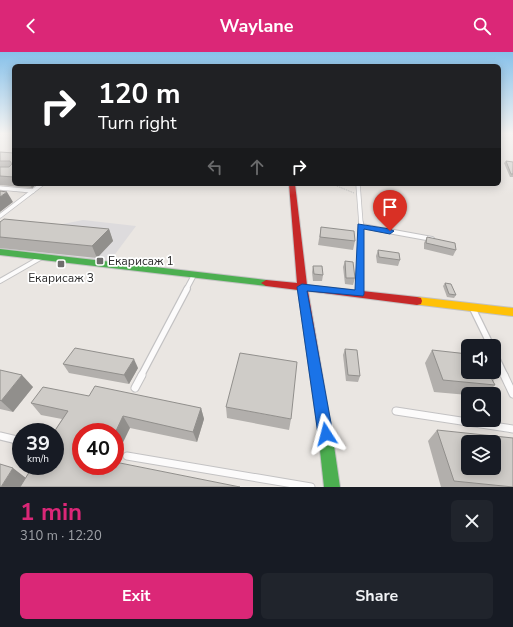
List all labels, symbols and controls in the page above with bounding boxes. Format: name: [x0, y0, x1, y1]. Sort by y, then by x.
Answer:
text: Waylane: [219, 14, 294, 38]
icon: back: [20, 15, 42, 37]
icon: search: [471, 15, 493, 37]
text: 120 m: [98, 75, 181, 113]
icon: right: [32, 80, 84, 132]
text: Turn right: [98, 111, 177, 135]
icon: left: [204, 156, 226, 178]
icon: ahead: [246, 156, 268, 178]
icon: right: [288, 156, 310, 178]
pin: [373, 190, 407, 231]
icon: arrive: [379, 196, 401, 218]
place label: Екарисаж 1: [108, 253, 174, 269]
marker: Екарисаж 1: [95, 256, 105, 266]
marker: Екарисаж 3: [56, 259, 66, 269]
place label: Екарисаж 3: [28, 270, 94, 286]
map controls: [461, 339, 501, 475]
button: sound: [461, 339, 501, 379]
button: search: [461, 387, 501, 427]
position arrow: [305, 413, 347, 455]
speed limit sign: 40: [72, 423, 124, 475]
text: 39: [26, 430, 50, 457]
button: layers: [461, 435, 501, 475]
text: km/h: [27, 452, 49, 466]
text: 1 min: [20, 496, 82, 528]
button: close: [451, 500, 493, 542]
text: 310 m · 12:20: [20, 527, 102, 545]
button: Exit: [20, 573, 253, 619]
button: Share: [261, 573, 493, 619]

